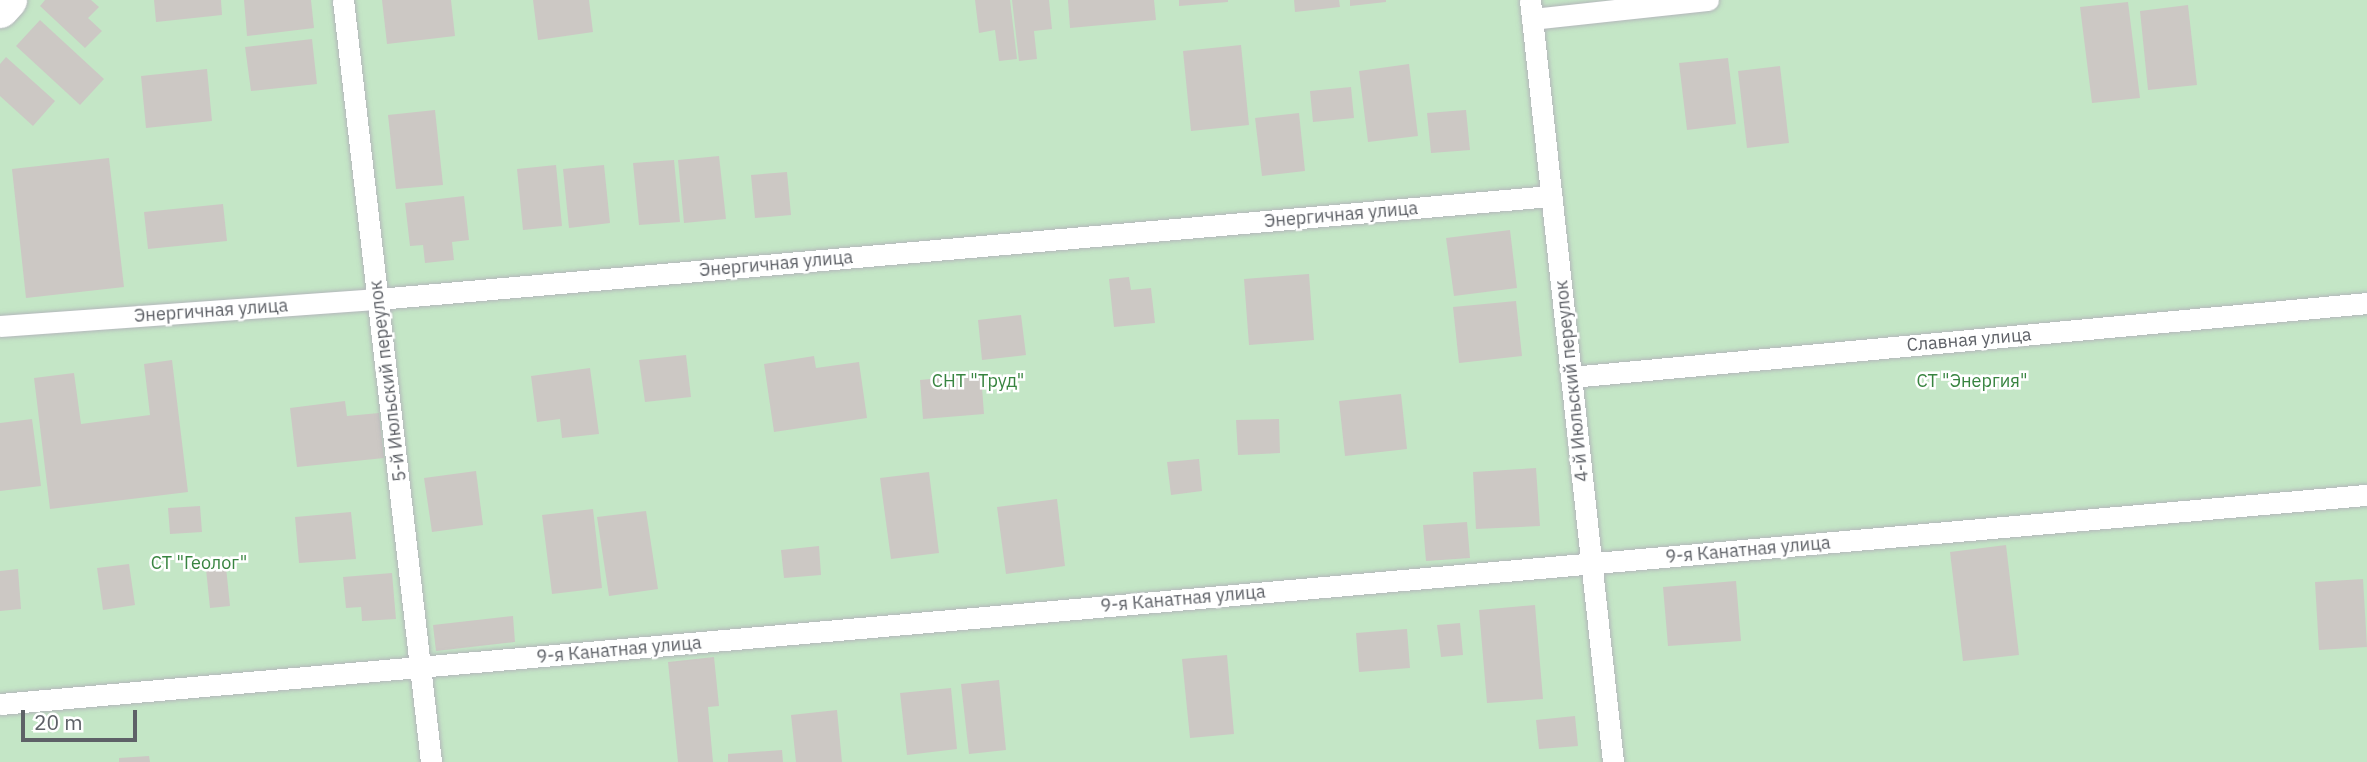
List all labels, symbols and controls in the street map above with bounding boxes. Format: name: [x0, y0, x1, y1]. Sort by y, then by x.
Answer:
street label: Энергичная улица: [1263, 198, 1419, 232]
street label: Энергичная улица: [698, 247, 854, 281]
street label: 5-й Июльский переулок: [365, 279, 411, 483]
street label: 4-й Июльский переулок: [1551, 279, 1593, 483]
street label: Энергичная улица: [133, 295, 289, 327]
street label: Славная улица: [1906, 324, 2032, 356]
park label: СНТ "Труд": [932, 370, 1024, 392]
park label: СТ "Энергия": [1916, 370, 2028, 392]
street label: 9-я Канатная улица: [1665, 532, 1831, 568]
park label: СТ "Геолог": [151, 552, 247, 574]
street label: 9-я Канатная улица: [1100, 581, 1266, 617]
street label: 9-я Канатная улица: [536, 632, 702, 668]
scale bar: [24, 696, 140, 740]
text: 20 m: [34, 708, 83, 736]

